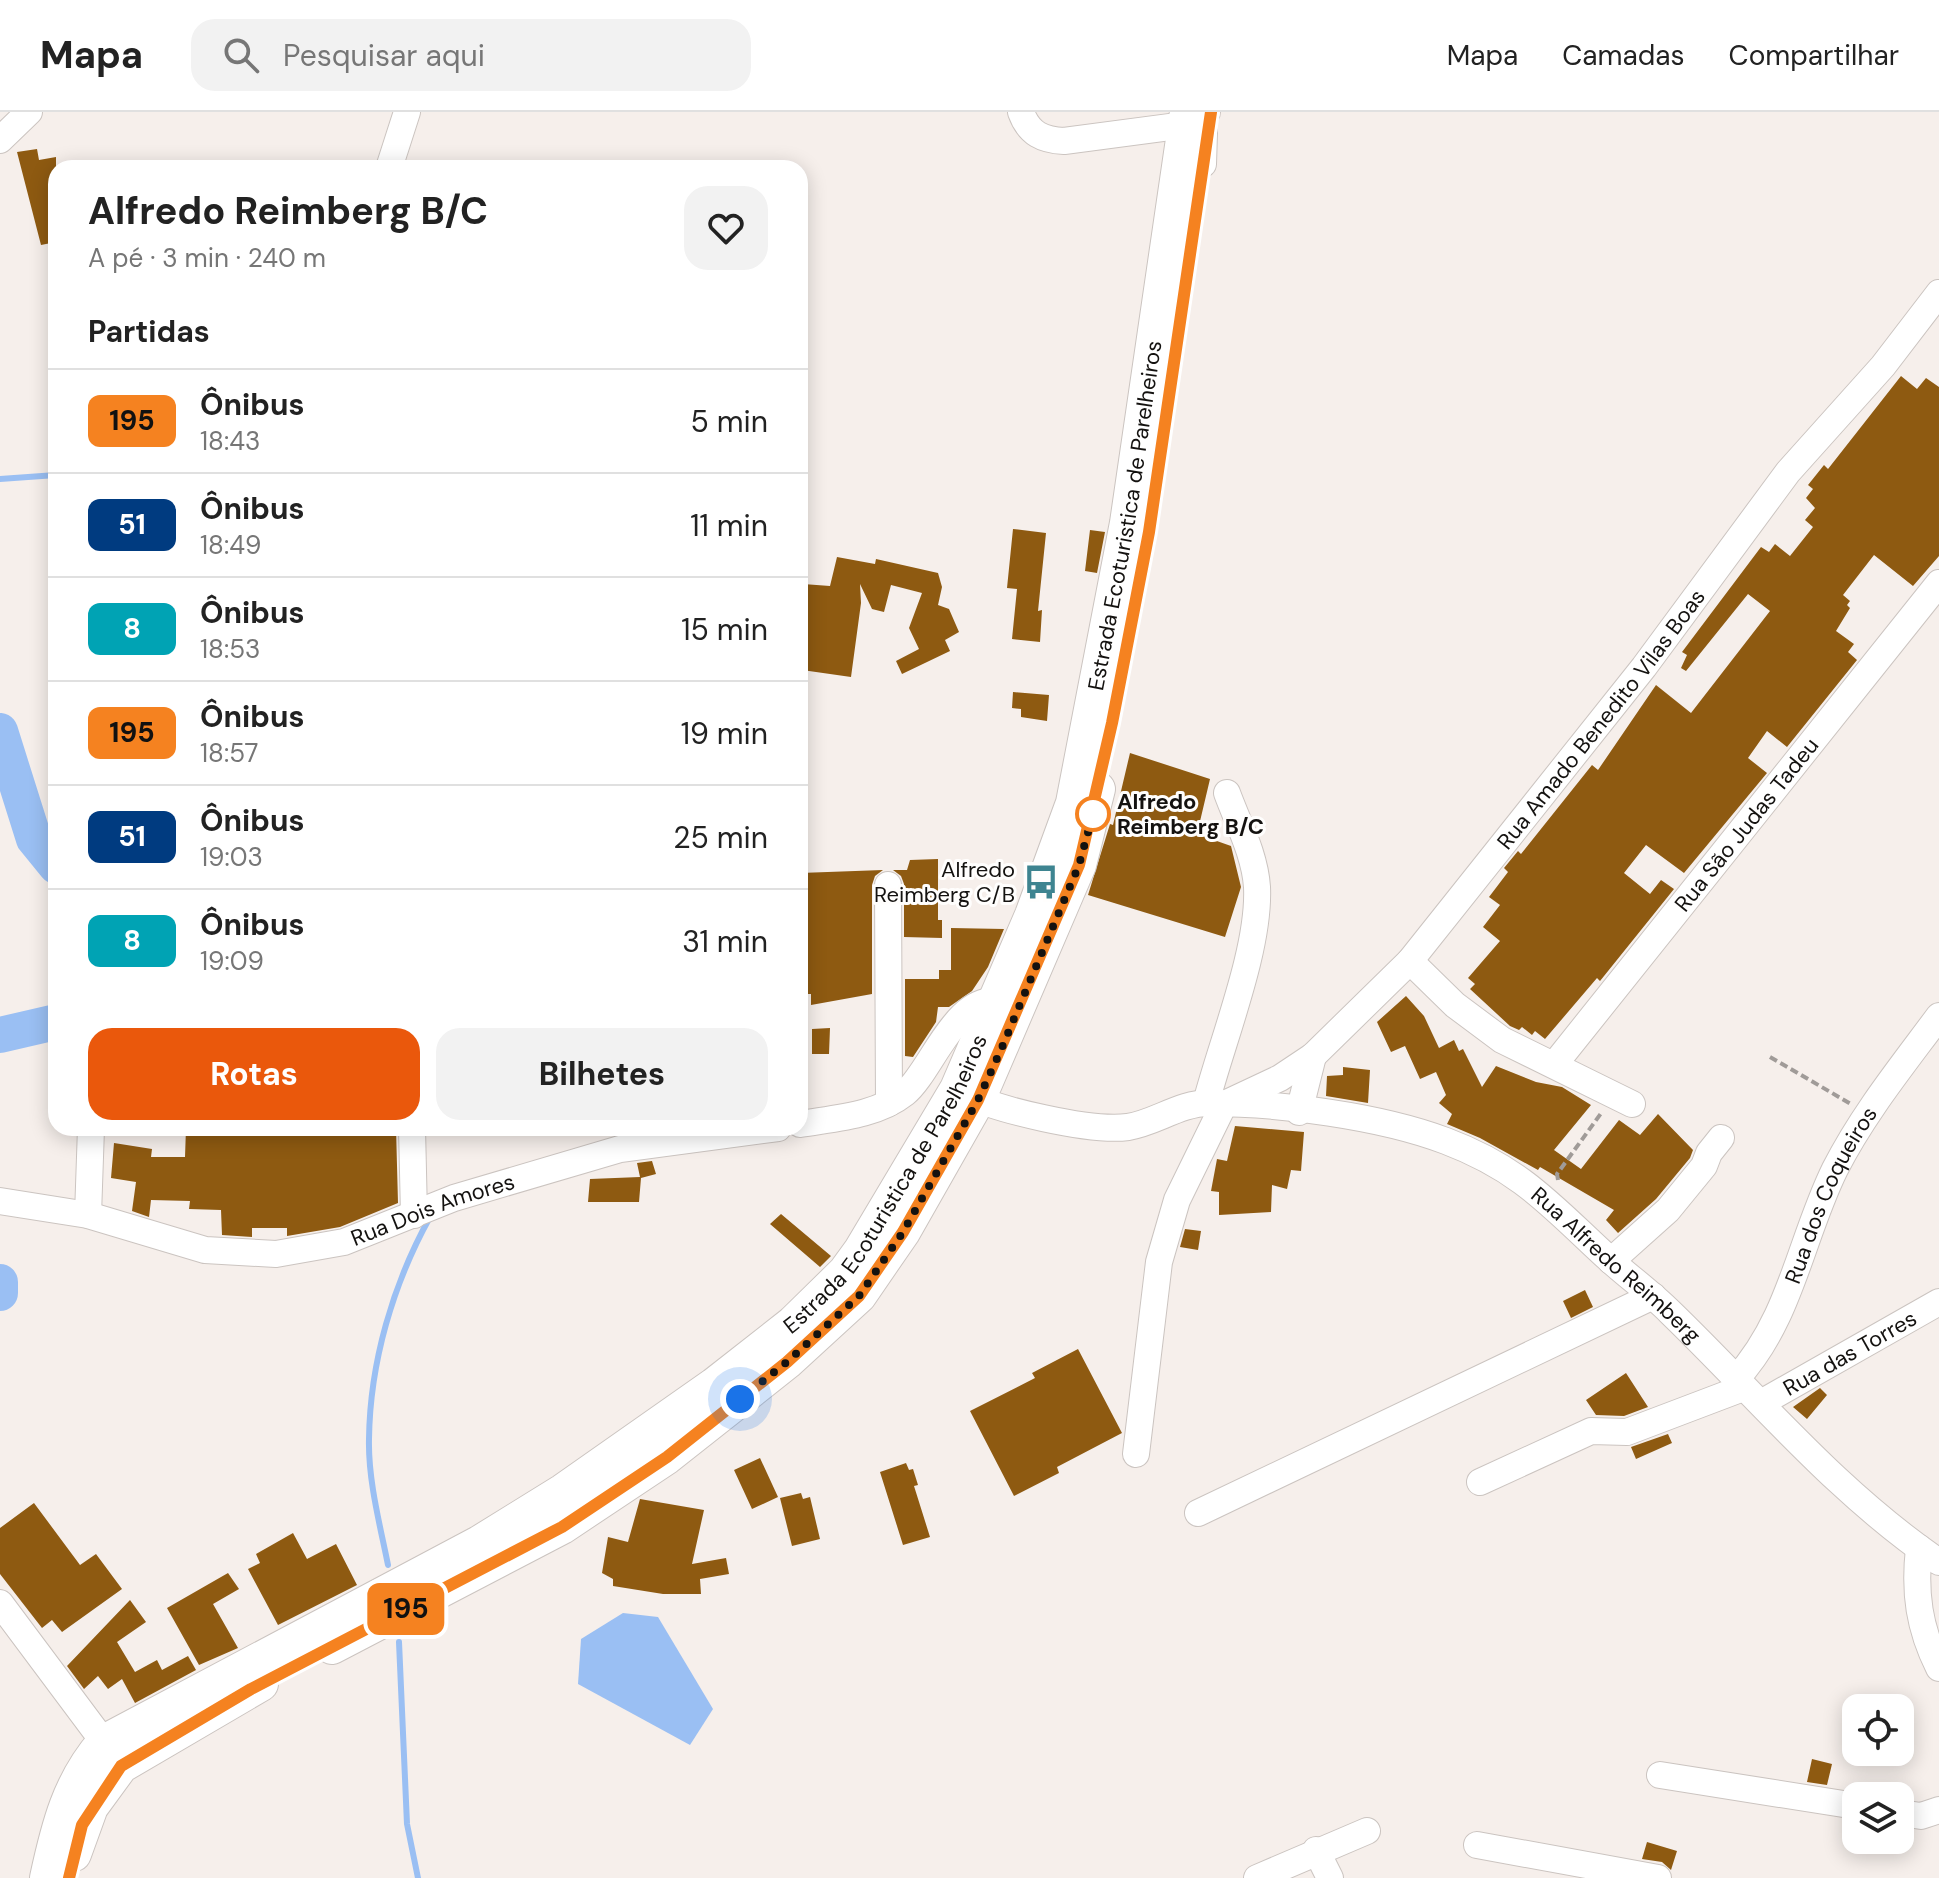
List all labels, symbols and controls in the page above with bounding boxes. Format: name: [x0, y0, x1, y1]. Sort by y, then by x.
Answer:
search box: [191, 19, 751, 91]
text: Mapa: [40, 30, 143, 80]
icon: search: [219, 33, 263, 77]
text: Pesquisar aqui: [283, 36, 485, 75]
text: Mapa: [1447, 37, 1518, 74]
text: Camadas: [1562, 37, 1685, 74]
text: Compartilhar: [1729, 37, 1899, 74]
text: Alfredo Reimberg B/C: [88, 186, 488, 236]
button: heart: [684, 186, 768, 270]
text: A pé · 3 min · 240 m: [88, 241, 326, 275]
text: Partidas: [88, 312, 210, 351]
street label: Estrada Ecoturistica de Parelheiros: [1081, 339, 1168, 693]
text: Ônibus: [200, 385, 304, 424]
text: 195: [109, 402, 155, 439]
text: 5 min: [691, 402, 768, 441]
text: 18:43: [200, 424, 260, 458]
text: Ônibus: [200, 489, 304, 528]
text: 51: [118, 506, 146, 543]
text: 11 min: [690, 506, 768, 545]
text: 18:49: [200, 528, 261, 562]
street label: Rua Amado Benedito Vilas Boas: [1490, 583, 1711, 855]
text: Ônibus: [200, 593, 304, 632]
text: 8: [123, 610, 141, 647]
text: 15 min: [681, 610, 768, 649]
text: 18:53: [200, 632, 260, 666]
text: Ônibus: [200, 697, 304, 736]
text: 195: [109, 714, 155, 751]
text: 19 min: [681, 714, 768, 753]
street label: Rua São Judas Tadeu: [1668, 731, 1825, 917]
text: 18:57: [200, 736, 258, 770]
place label: Alfredo Reimberg B/C: [1117, 787, 1264, 841]
marker: Alfredo Reimberg B/C: [1076, 797, 1110, 831]
text: Ônibus: [200, 801, 304, 840]
text: 51: [118, 818, 146, 855]
text: 25 min: [673, 818, 768, 857]
text: 19:03: [200, 840, 263, 874]
place label: Alfredo Reimberg C/B: [874, 855, 1015, 909]
bus stop icon: Alfredo Reimberg C/B: [1022, 863, 1060, 901]
text: Ônibus: [200, 905, 304, 944]
text: 8: [123, 922, 141, 959]
text: 31 min: [682, 922, 768, 961]
text: 19:09: [200, 944, 264, 978]
button: Rotas: [88, 1028, 420, 1120]
button: Bilhetes: [436, 1028, 768, 1120]
street label: Estrada Ecoturistica de Parelheiros: [777, 1030, 993, 1340]
street label: Rua dos Coqueiros: [1778, 1101, 1883, 1288]
street label: Rua Dois Amores: [346, 1166, 518, 1252]
street label: Rua Alfredo Reimberg: [1525, 1180, 1708, 1349]
street label: Rua das Torres: [1778, 1303, 1922, 1402]
your location: [720, 1379, 760, 1419]
line badge: 195: [360, 1583, 452, 1635]
text: 195: [383, 1590, 429, 1627]
map controls: [1842, 1694, 1914, 1854]
button: locate: [1842, 1694, 1914, 1766]
button: layers: [1842, 1782, 1914, 1854]

